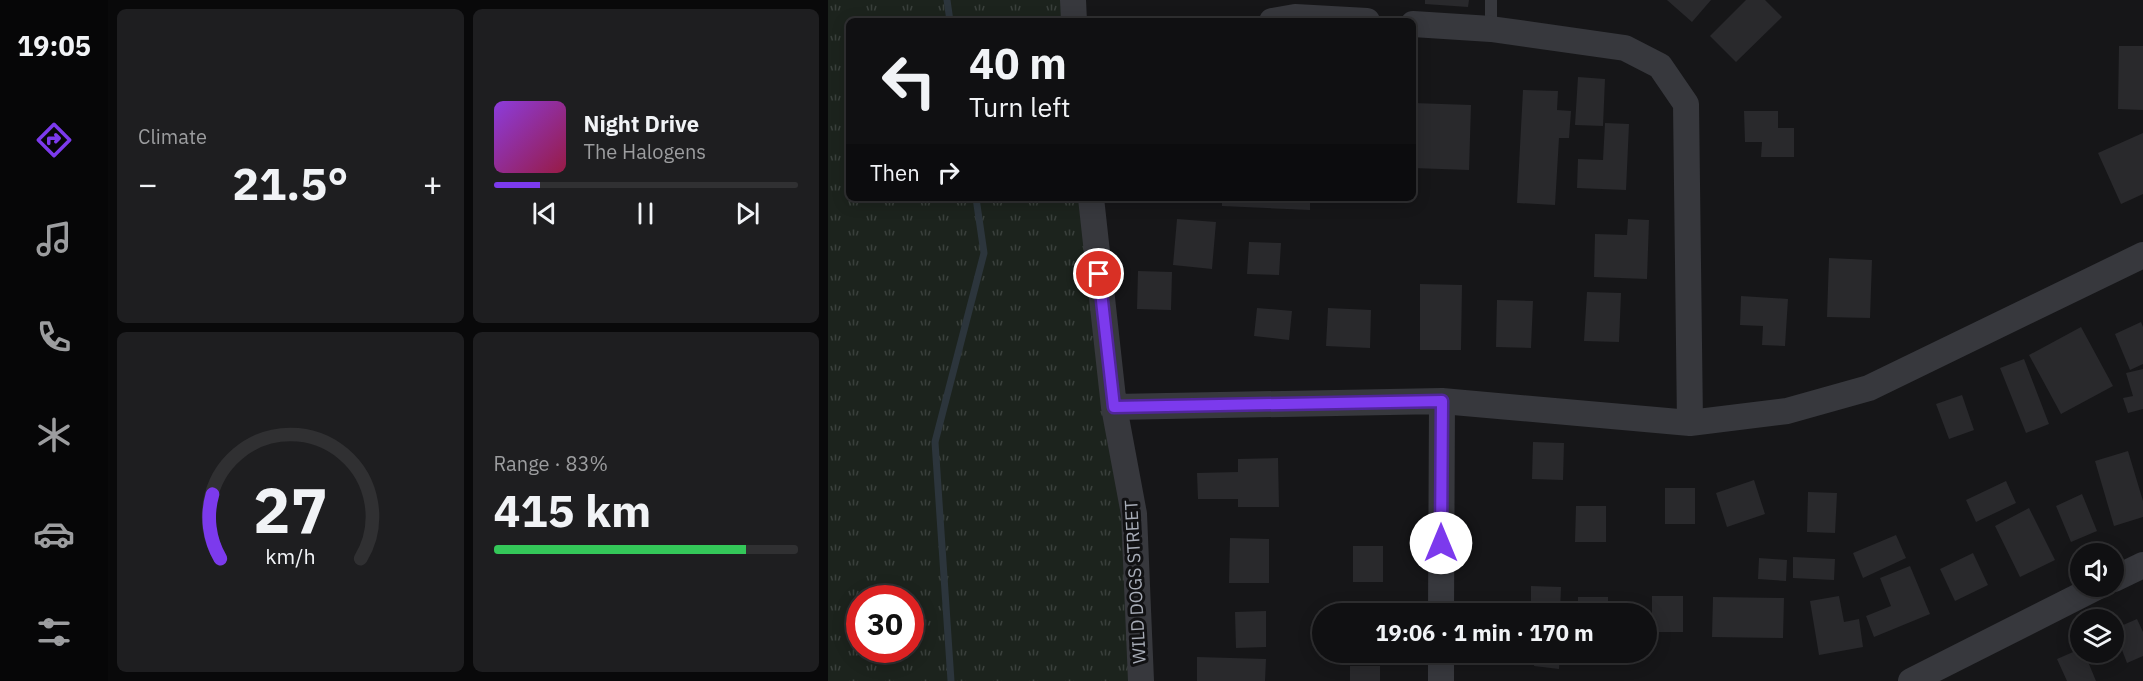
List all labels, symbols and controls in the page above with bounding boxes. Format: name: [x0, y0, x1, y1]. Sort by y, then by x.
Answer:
text: 19:05: [17, 28, 91, 63]
text: 40 m: [969, 36, 1067, 91]
icon: left: [870, 42, 948, 120]
text: Turn left: [969, 89, 1070, 124]
text: Night Drive: [584, 109, 699, 138]
icon: directions: [33, 119, 75, 161]
text: Climate: [138, 123, 207, 150]
text: The Halogens: [584, 138, 706, 165]
text: 21.5°: [232, 154, 348, 212]
icon: right: [932, 156, 965, 189]
text: Then: [870, 158, 920, 187]
text: −: [138, 162, 158, 205]
text: +: [423, 162, 442, 205]
icon: previous: [528, 197, 561, 230]
icon: pause: [629, 197, 662, 230]
icon: next: [731, 197, 764, 230]
icon: music: [33, 218, 75, 260]
pin: [1073, 248, 1124, 299]
icon: arrive: [1082, 257, 1115, 290]
icon: phone: [33, 316, 75, 358]
icon: climate: [33, 414, 75, 456]
text: Range · 83%: [494, 450, 608, 477]
text: 27: [253, 469, 328, 550]
text: 415 km: [494, 481, 651, 539]
street label: WILD DOGS STREET: [1119, 500, 1151, 664]
position arrow: [1409, 511, 1473, 575]
icon: car: [33, 513, 75, 555]
text: km/h: [265, 542, 315, 570]
map controls: [2070, 543, 2124, 663]
button: sound: [2070, 543, 2124, 597]
speed limit sign: 30: [846, 585, 924, 663]
button: layers: [2070, 609, 2124, 663]
icon: filters: [33, 611, 75, 653]
text: 19:06 · 1 min · 170 m: [1375, 618, 1594, 647]

